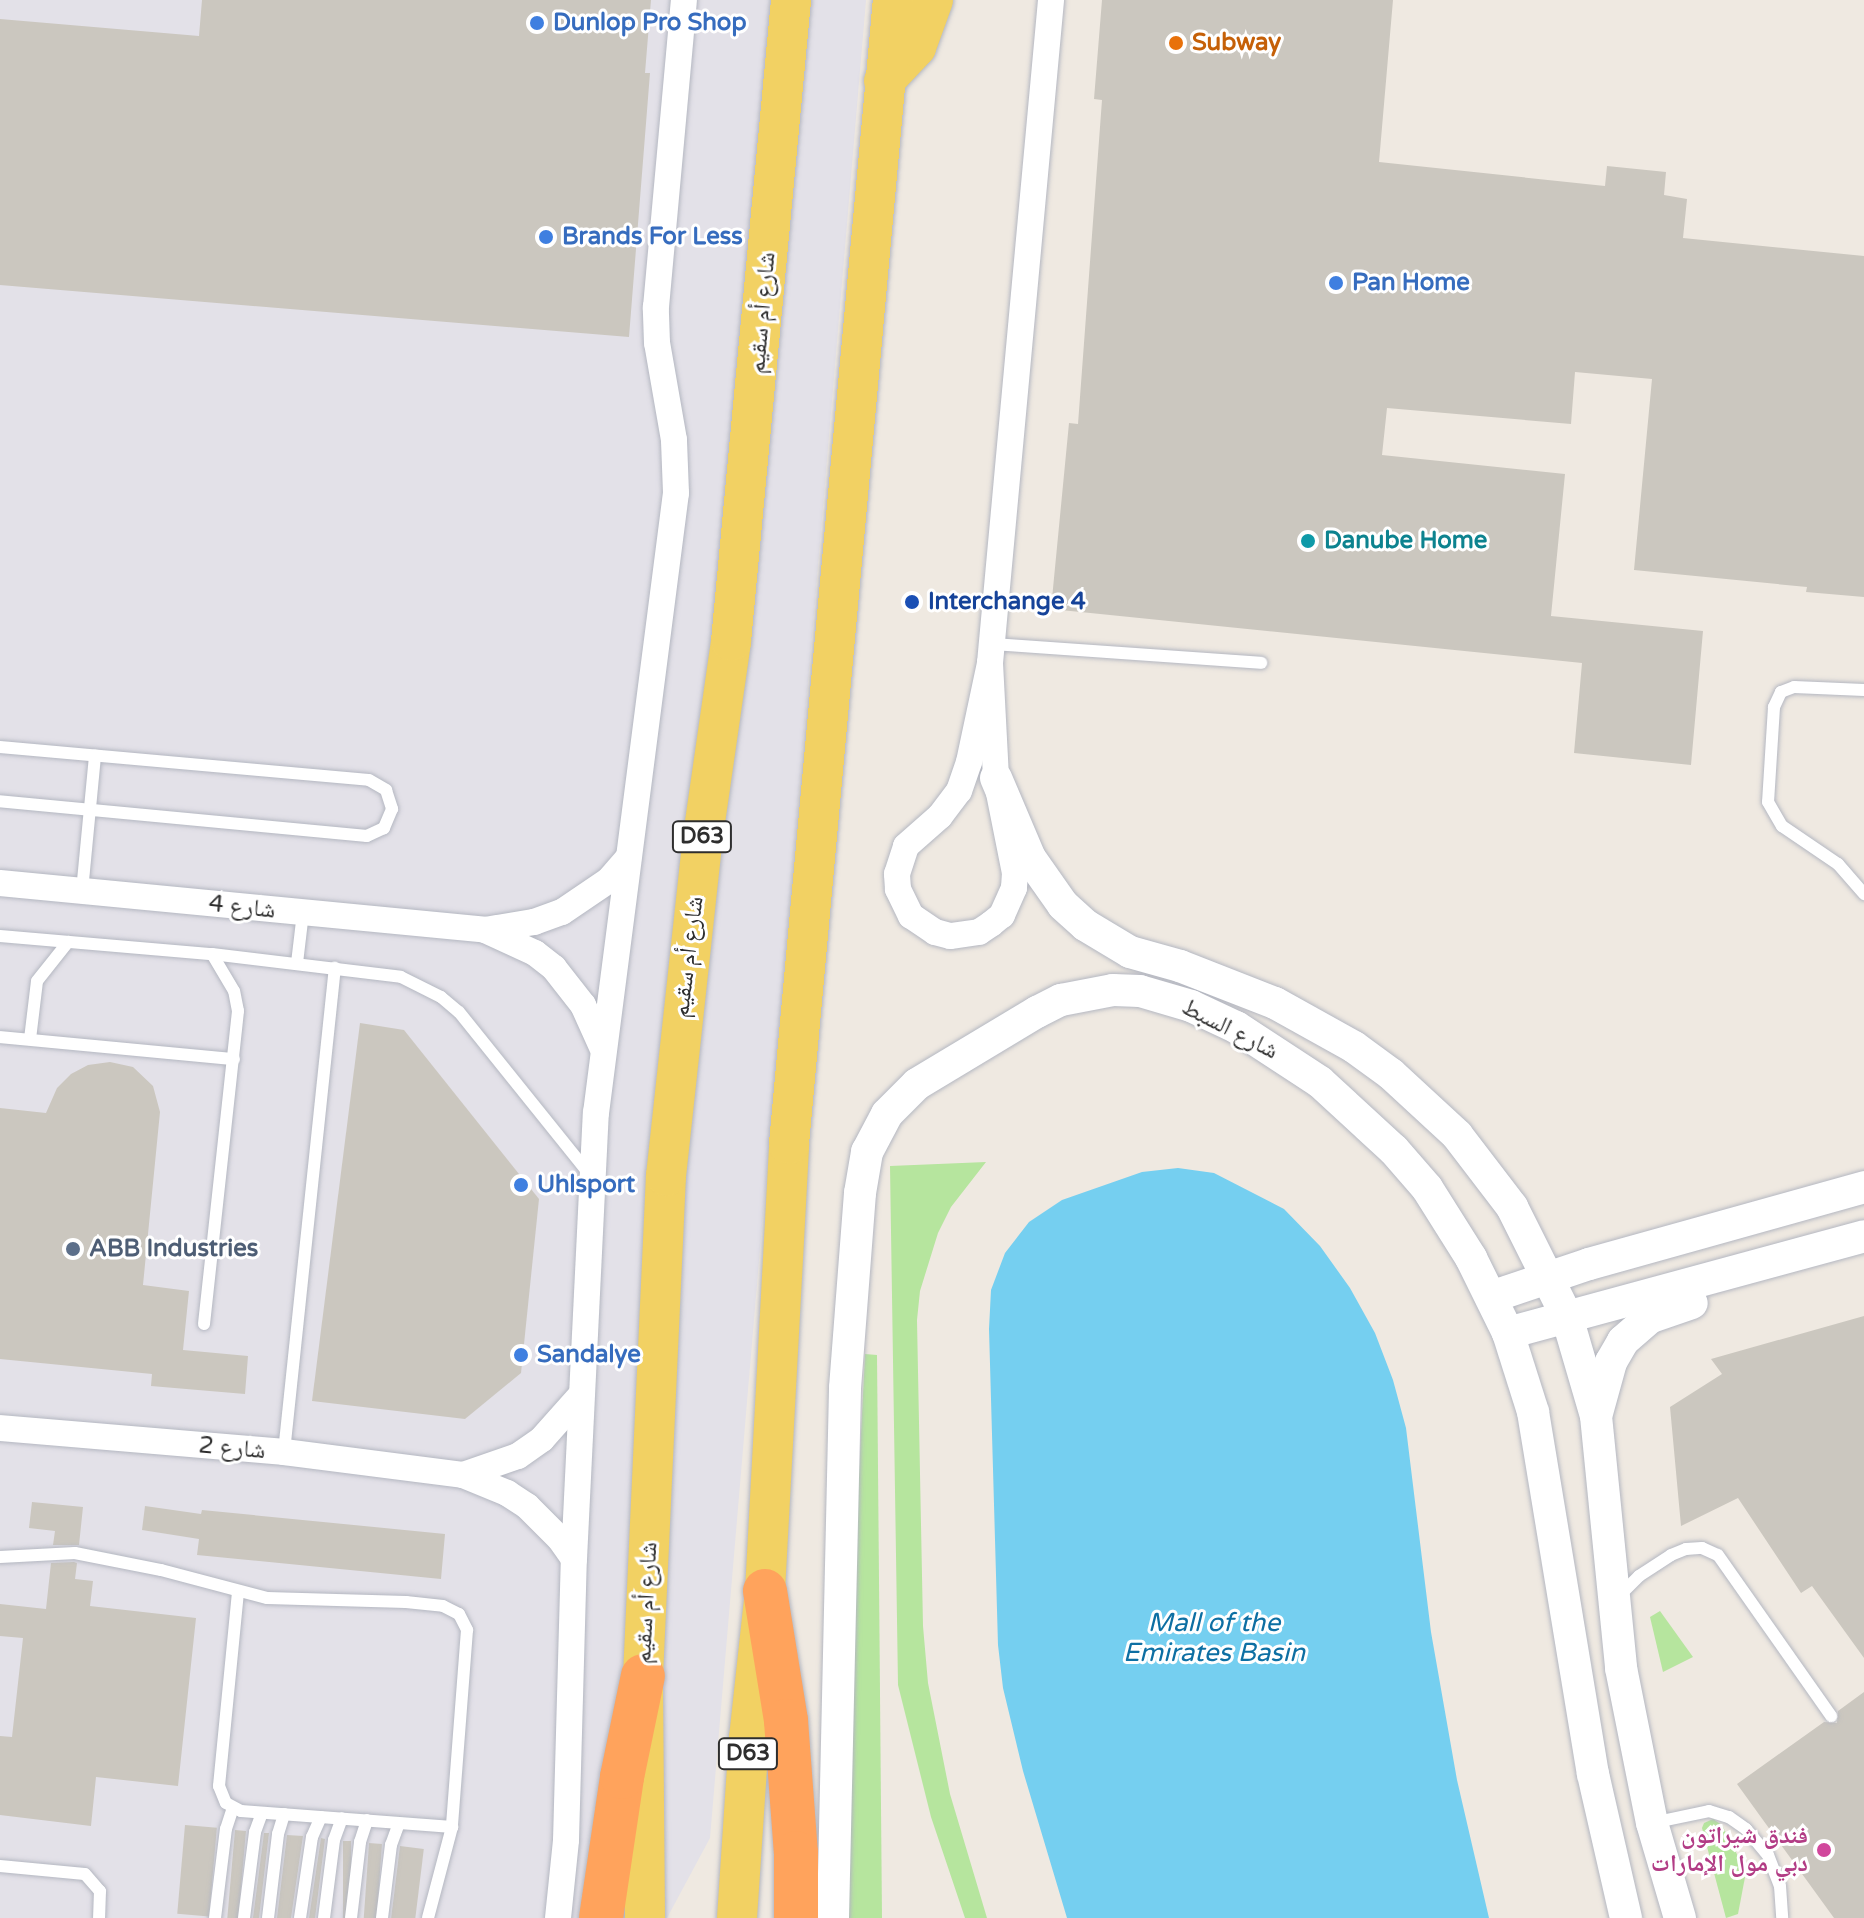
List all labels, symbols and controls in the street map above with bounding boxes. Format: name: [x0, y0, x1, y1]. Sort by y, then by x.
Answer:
place label: Dunlop Pro Shop: [553, 9, 747, 37]
marker: Dunlop Pro Shop: [528, 14, 546, 32]
place label: Subway: [1192, 29, 1281, 57]
marker: Subway: [1167, 34, 1185, 52]
place label: Brands For Less: [562, 223, 743, 251]
marker: Brands For Less: [537, 228, 555, 246]
street label: شارع أم سقيم: [742, 251, 782, 375]
place label: Pan Home: [1352, 269, 1470, 297]
marker: Pan Home: [1327, 274, 1345, 292]
place label: Danube Home: [1324, 527, 1487, 555]
marker: Danube Home: [1299, 532, 1317, 550]
place label: Interchange 4: [928, 588, 1086, 616]
marker: Interchange 4: [903, 593, 921, 611]
road number: D63: [670, 819, 734, 855]
street label: شارع 4: [207, 889, 277, 925]
street label: شارع أم سقيم: [666, 895, 710, 1019]
street label: شارع السبط: [1177, 993, 1283, 1065]
place label: Uhlsport: [537, 1171, 635, 1199]
marker: Uhlsport: [512, 1176, 530, 1194]
place label: ABB Industries: [89, 1235, 258, 1263]
marker: ABB Industries: [64, 1240, 82, 1258]
place label: Sandalye: [537, 1341, 641, 1369]
marker: Sandalye: [512, 1346, 530, 1364]
street label: شارع 2: [197, 1431, 267, 1465]
street label: شارع أم سقيم: [628, 1541, 664, 1665]
water label: Mall of the Emirates Basin: [1123, 1607, 1305, 1668]
road number: D63: [716, 1736, 780, 1772]
place label: فندق شيراتون دبي مول الإمارات: [1651, 1822, 1808, 1878]
marker: فندق شيراتون دبي مول الإمارات: [1815, 1841, 1833, 1859]

